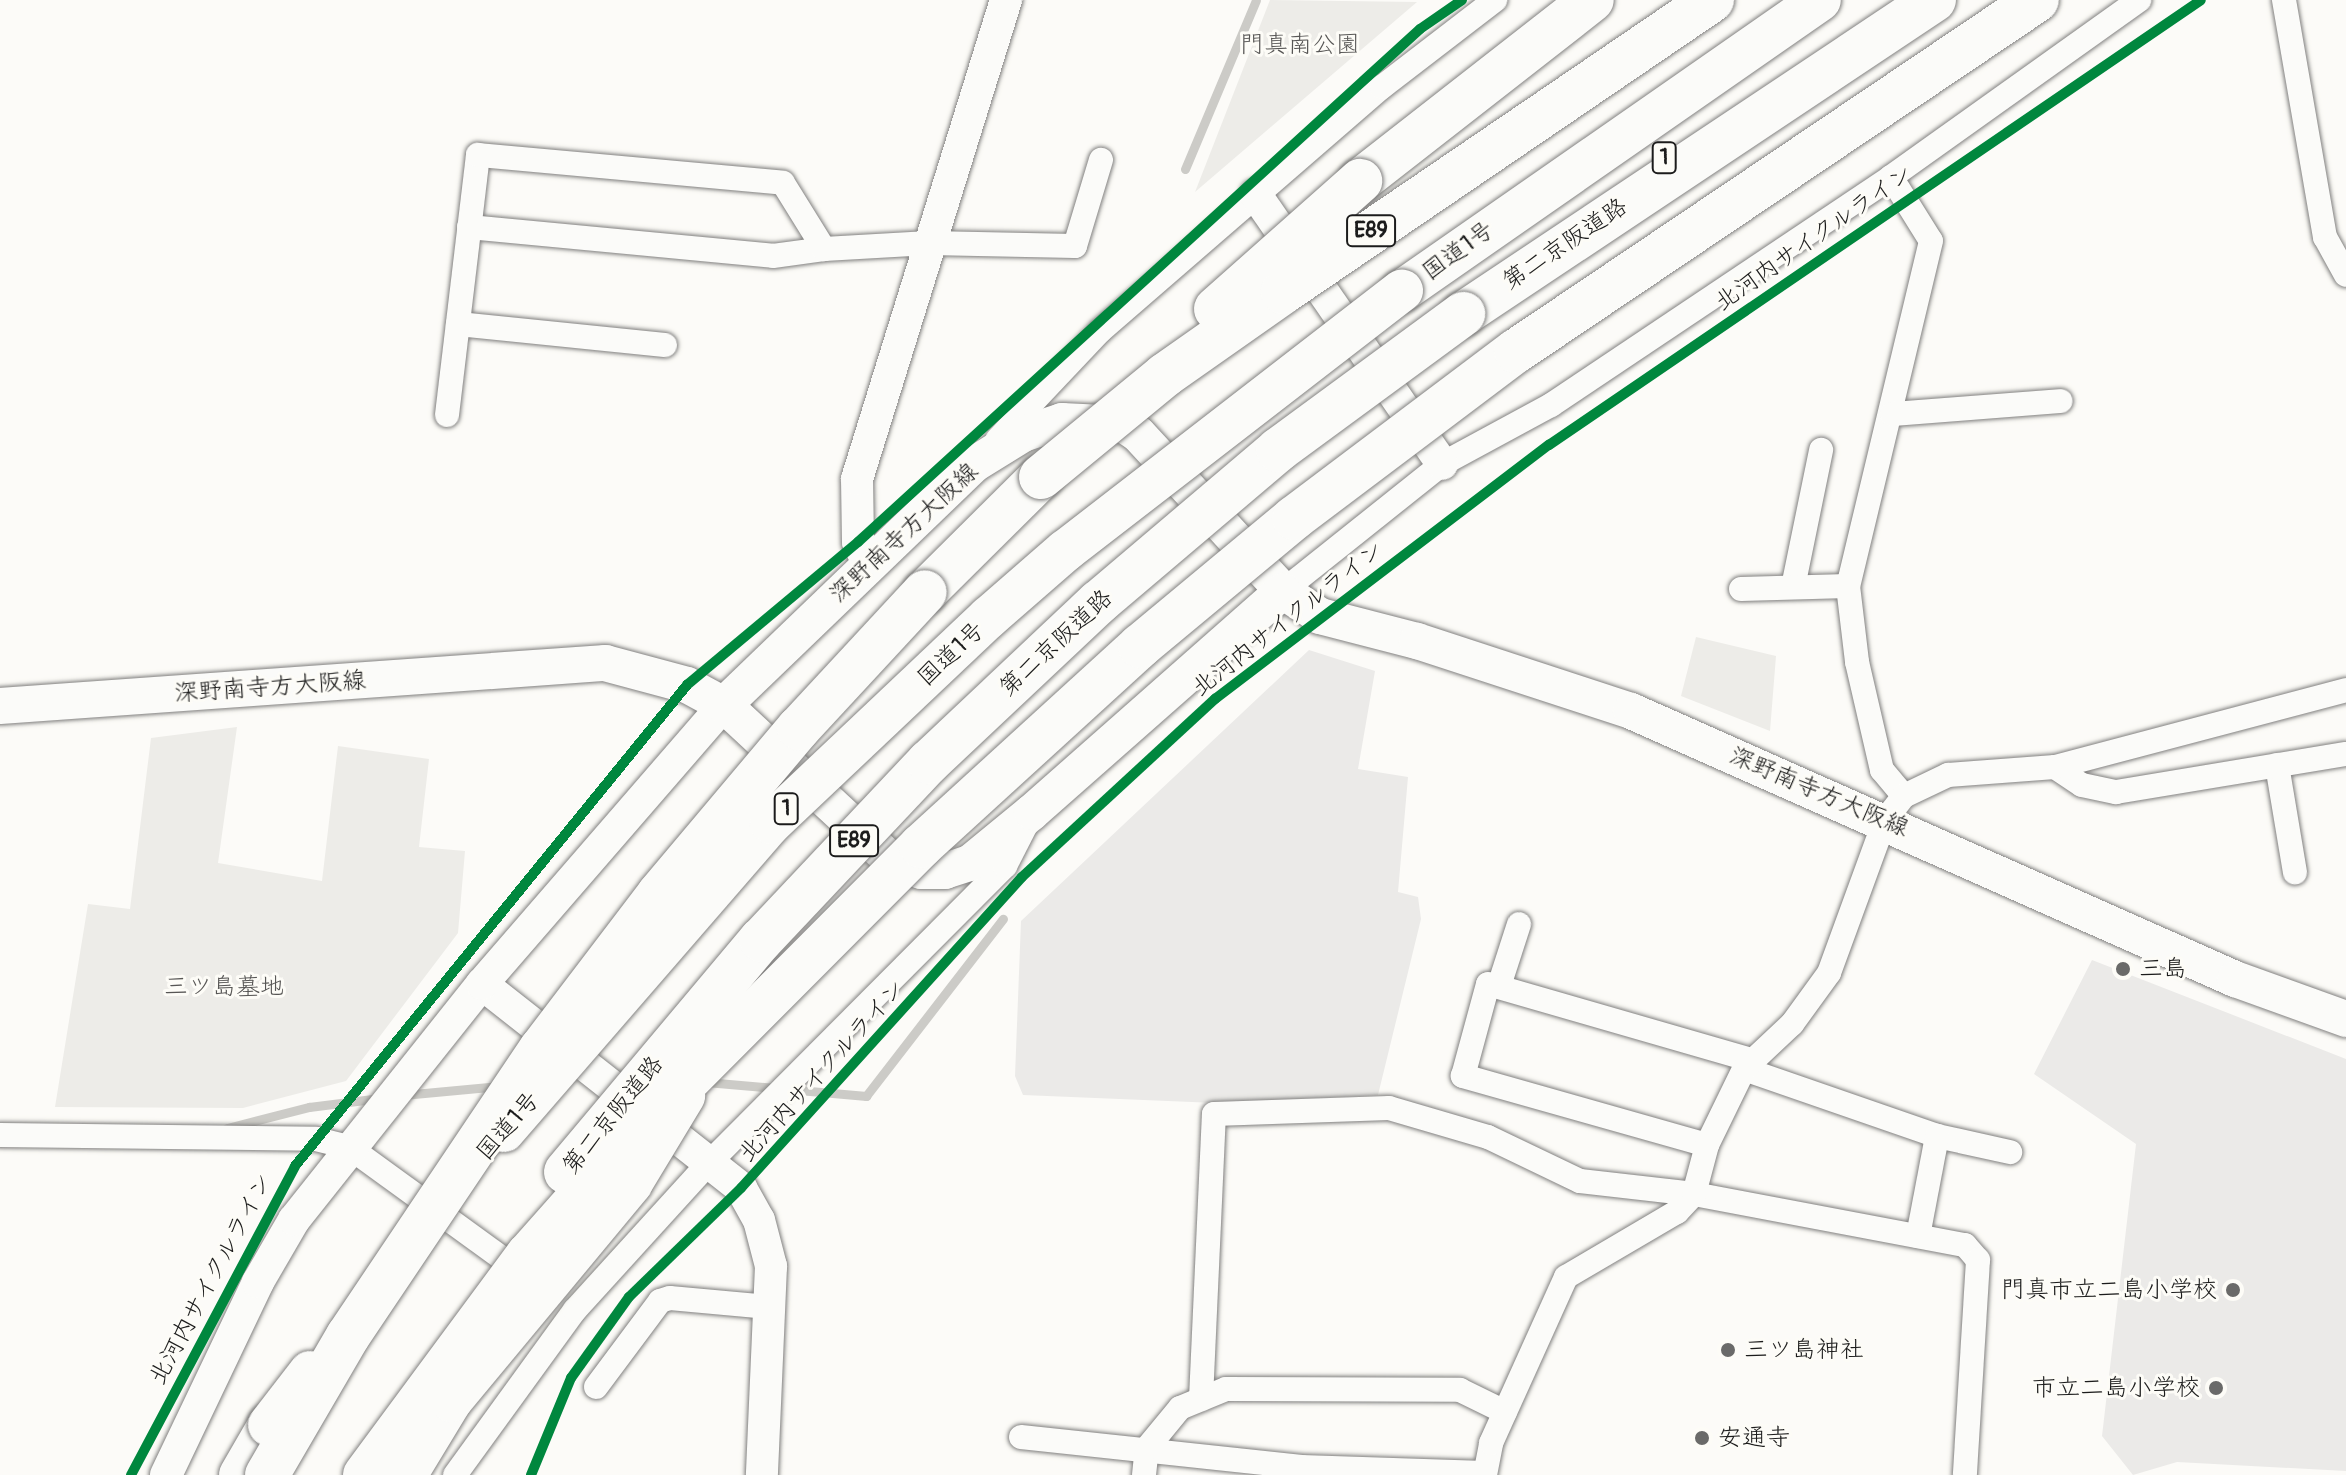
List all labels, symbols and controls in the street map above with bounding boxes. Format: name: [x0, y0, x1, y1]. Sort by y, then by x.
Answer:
park label: 門真南公園: [1240, 31, 1360, 59]
road number: 1: [1650, 140, 1678, 176]
street label: 北河内サイクルライン: [1707, 157, 1921, 319]
street label: 第二京阪道路: [1497, 192, 1633, 296]
road number: E89: [1345, 213, 1397, 249]
street label: 国道1号: [1417, 215, 1499, 287]
street label: 深野南寺方大阪線: [824, 457, 984, 609]
street label: 北河内サイクルライン: [1185, 534, 1391, 704]
street label: 第二京阪道路: [994, 583, 1118, 703]
street label: 国道1号: [911, 616, 991, 692]
street label: 深野南寺方大阪線: [173, 666, 367, 708]
street label: 深野南寺方大阪線: [1725, 741, 1913, 843]
road number: 1: [772, 791, 800, 827]
road number: E89: [828, 823, 880, 859]
place label: 三島: [2139, 955, 2187, 983]
marker: 三島: [2114, 960, 2132, 978]
street label: 北河内サイクルライン: [731, 972, 913, 1170]
park label: 三ツ島墓地: [164, 973, 284, 1001]
street label: 第二京阪道路: [556, 1050, 670, 1180]
street label: 国道1号: [470, 1086, 546, 1166]
street label: 北河内サイクルライン: [142, 1166, 280, 1392]
place label: 門真市立二島小学校: [2001, 1276, 2217, 1304]
marker: 門真市立二島小学校: [2224, 1281, 2242, 1299]
place label: 三ツ島神社: [1744, 1336, 1864, 1364]
marker: 三ツ島神社: [1719, 1341, 1737, 1359]
place label: 市立二島小学校: [2032, 1374, 2200, 1402]
marker: 市立二島小学校: [2207, 1379, 2225, 1397]
place label: 安通寺: [1718, 1424, 1790, 1452]
marker: 安通寺: [1693, 1429, 1711, 1447]

